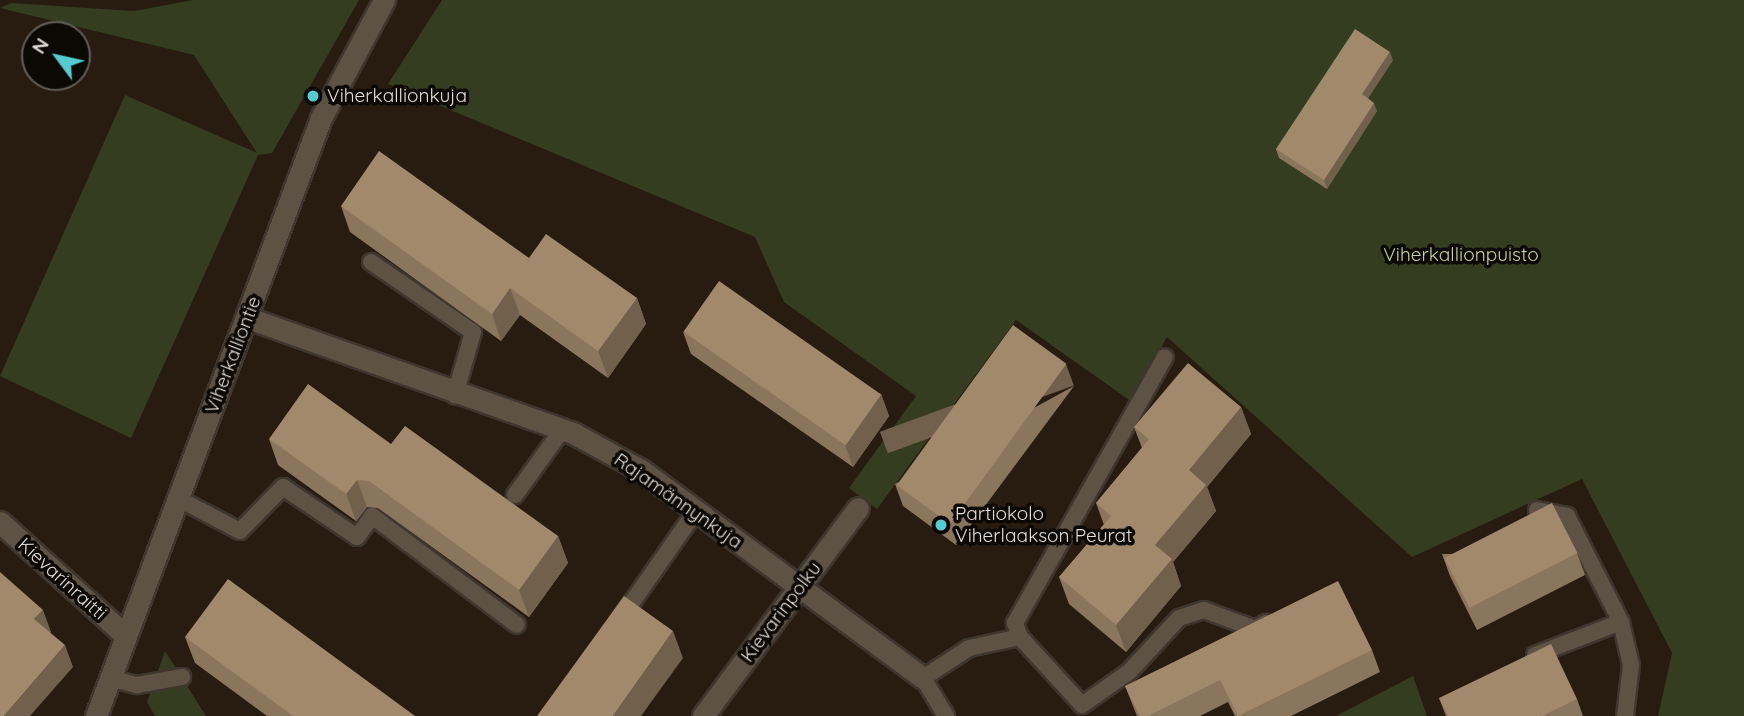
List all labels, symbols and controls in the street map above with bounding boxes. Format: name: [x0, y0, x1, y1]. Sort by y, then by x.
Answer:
north arrow: [21, 21, 91, 91]
text: N: [26, 33, 54, 58]
place label: Viherkallionkuja: [327, 85, 467, 107]
marker: Viherkallionkuja: [305, 88, 321, 104]
park label: Viherkallionpuisto: [1383, 244, 1539, 266]
street label: Viherkalliontie: [200, 293, 266, 417]
street label: Rajamännynkuja: [610, 448, 746, 554]
place label: Partiokolo Viherlaakson Peurat: [955, 503, 1132, 547]
marker: Partiokolo Viherlaakson Peurat: [933, 517, 949, 533]
street label: Kievarinraitti: [13, 533, 111, 625]
street label: Kievarinpolku: [736, 557, 826, 667]

